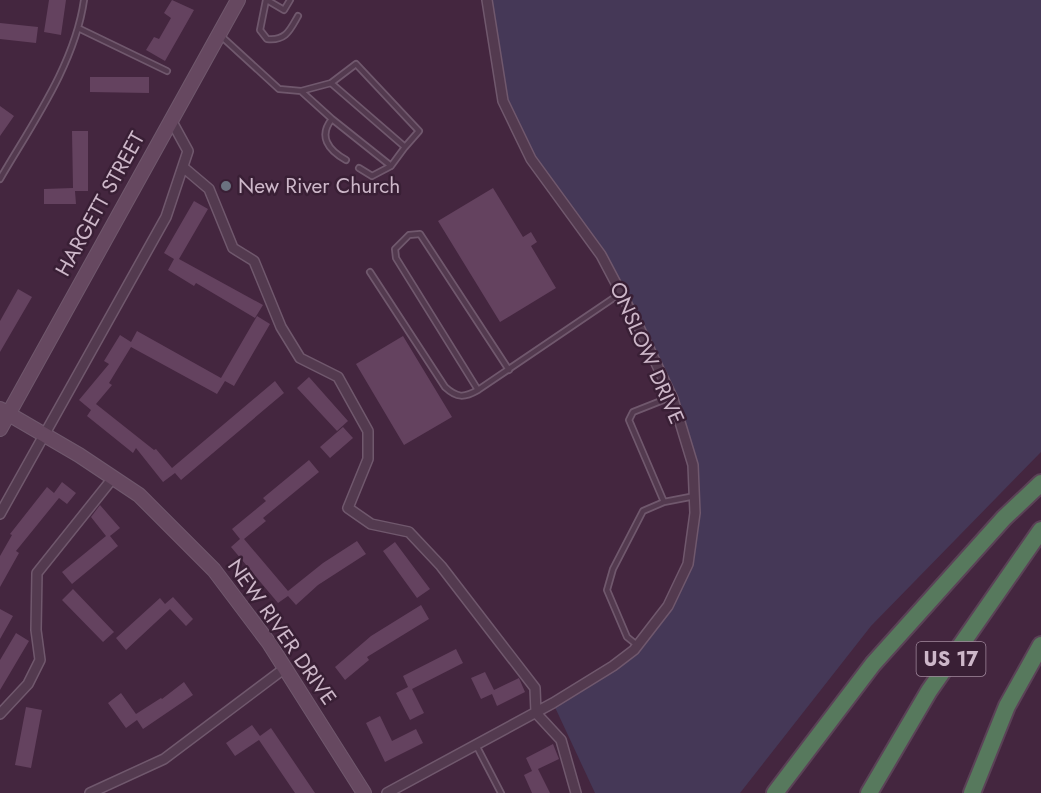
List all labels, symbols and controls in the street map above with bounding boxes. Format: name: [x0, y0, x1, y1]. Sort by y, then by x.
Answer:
street label: HARGETT STREET: [48, 126, 152, 282]
place label: New River Church: [238, 171, 400, 201]
marker: New River Church: [219, 179, 233, 193]
street label: ONSLOW DRIVE: [602, 277, 692, 429]
street label: NEW RIVER DRIVE: [220, 553, 344, 711]
road number: US 17: [916, 642, 986, 676]

